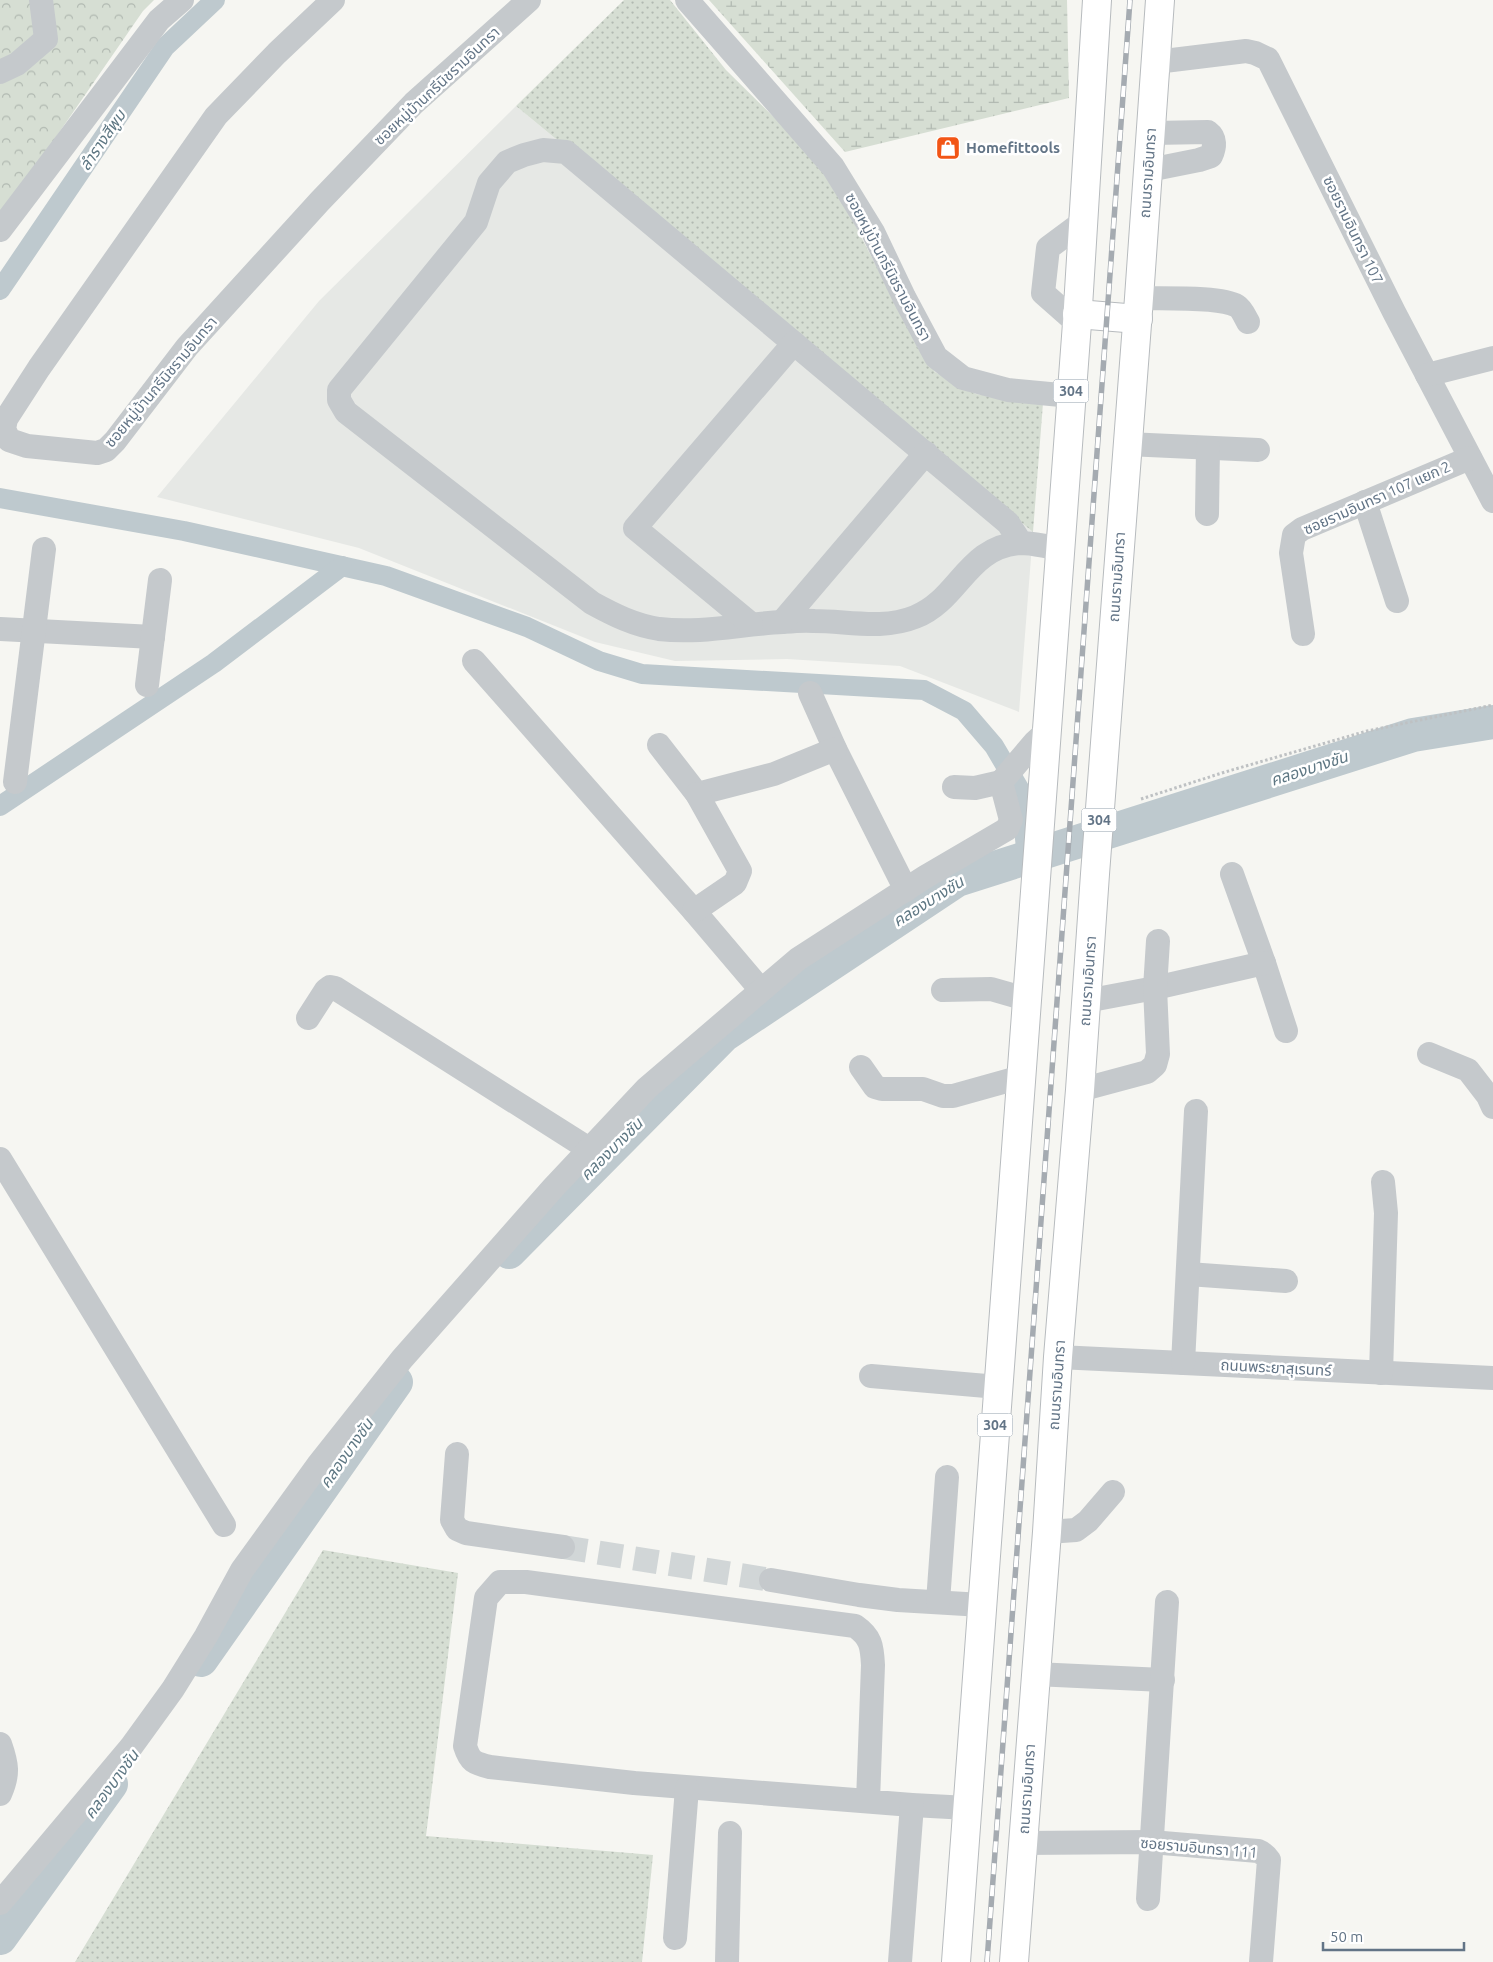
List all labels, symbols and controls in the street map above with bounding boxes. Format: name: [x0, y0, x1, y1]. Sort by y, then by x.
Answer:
street label: ซอยหมู่บ้านกรีนิชรามอินทรา: [371, 23, 503, 149]
water label: ลำรางสีพูม: [75, 106, 131, 175]
street label: ถนนรามอินทรา: [1136, 127, 1159, 219]
shop icon: Homefittools: [935, 135, 961, 161]
place label: Homefittools: [966, 139, 1060, 156]
street label: ซอยรามอินทรา 107: [1320, 173, 1387, 286]
street label: ซอยหมู่บ้านกรีนิชรามอินทรา: [841, 190, 935, 344]
street label: ซอยหมู่บ้านกรีนิชรามอินทรา: [101, 313, 221, 451]
road number: 304: [1054, 380, 1088, 402]
street label: ซอยรามอินทรา 107 แยก 2: [1301, 457, 1453, 538]
street label: ถนนรามอินทรา: [1105, 531, 1128, 623]
water label: คลองบางชัน: [1268, 747, 1351, 789]
road number: 304: [1082, 808, 1116, 832]
water label: คลองบางชัน: [889, 872, 968, 930]
street label: ถนนรามอินทรา: [1076, 935, 1099, 1027]
water label: คลองบางชัน: [576, 1113, 647, 1184]
street label: ถนนรามอินทรา: [1045, 1339, 1068, 1431]
street label: ถนนพระยาสุเรนทร์: [1220, 1356, 1333, 1380]
water label: คลองบางชัน: [316, 1414, 377, 1491]
road number: 304: [978, 1414, 1012, 1436]
street label: ถนนรามอินทรา: [1015, 1743, 1038, 1835]
water label: คลองบางชัน: [80, 1745, 143, 1822]
street label: ซอยรามอินทรา 111: [1140, 1834, 1258, 1861]
scale bar: [1323, 1920, 1464, 1952]
text: 50 m: [1330, 1928, 1363, 1945]

